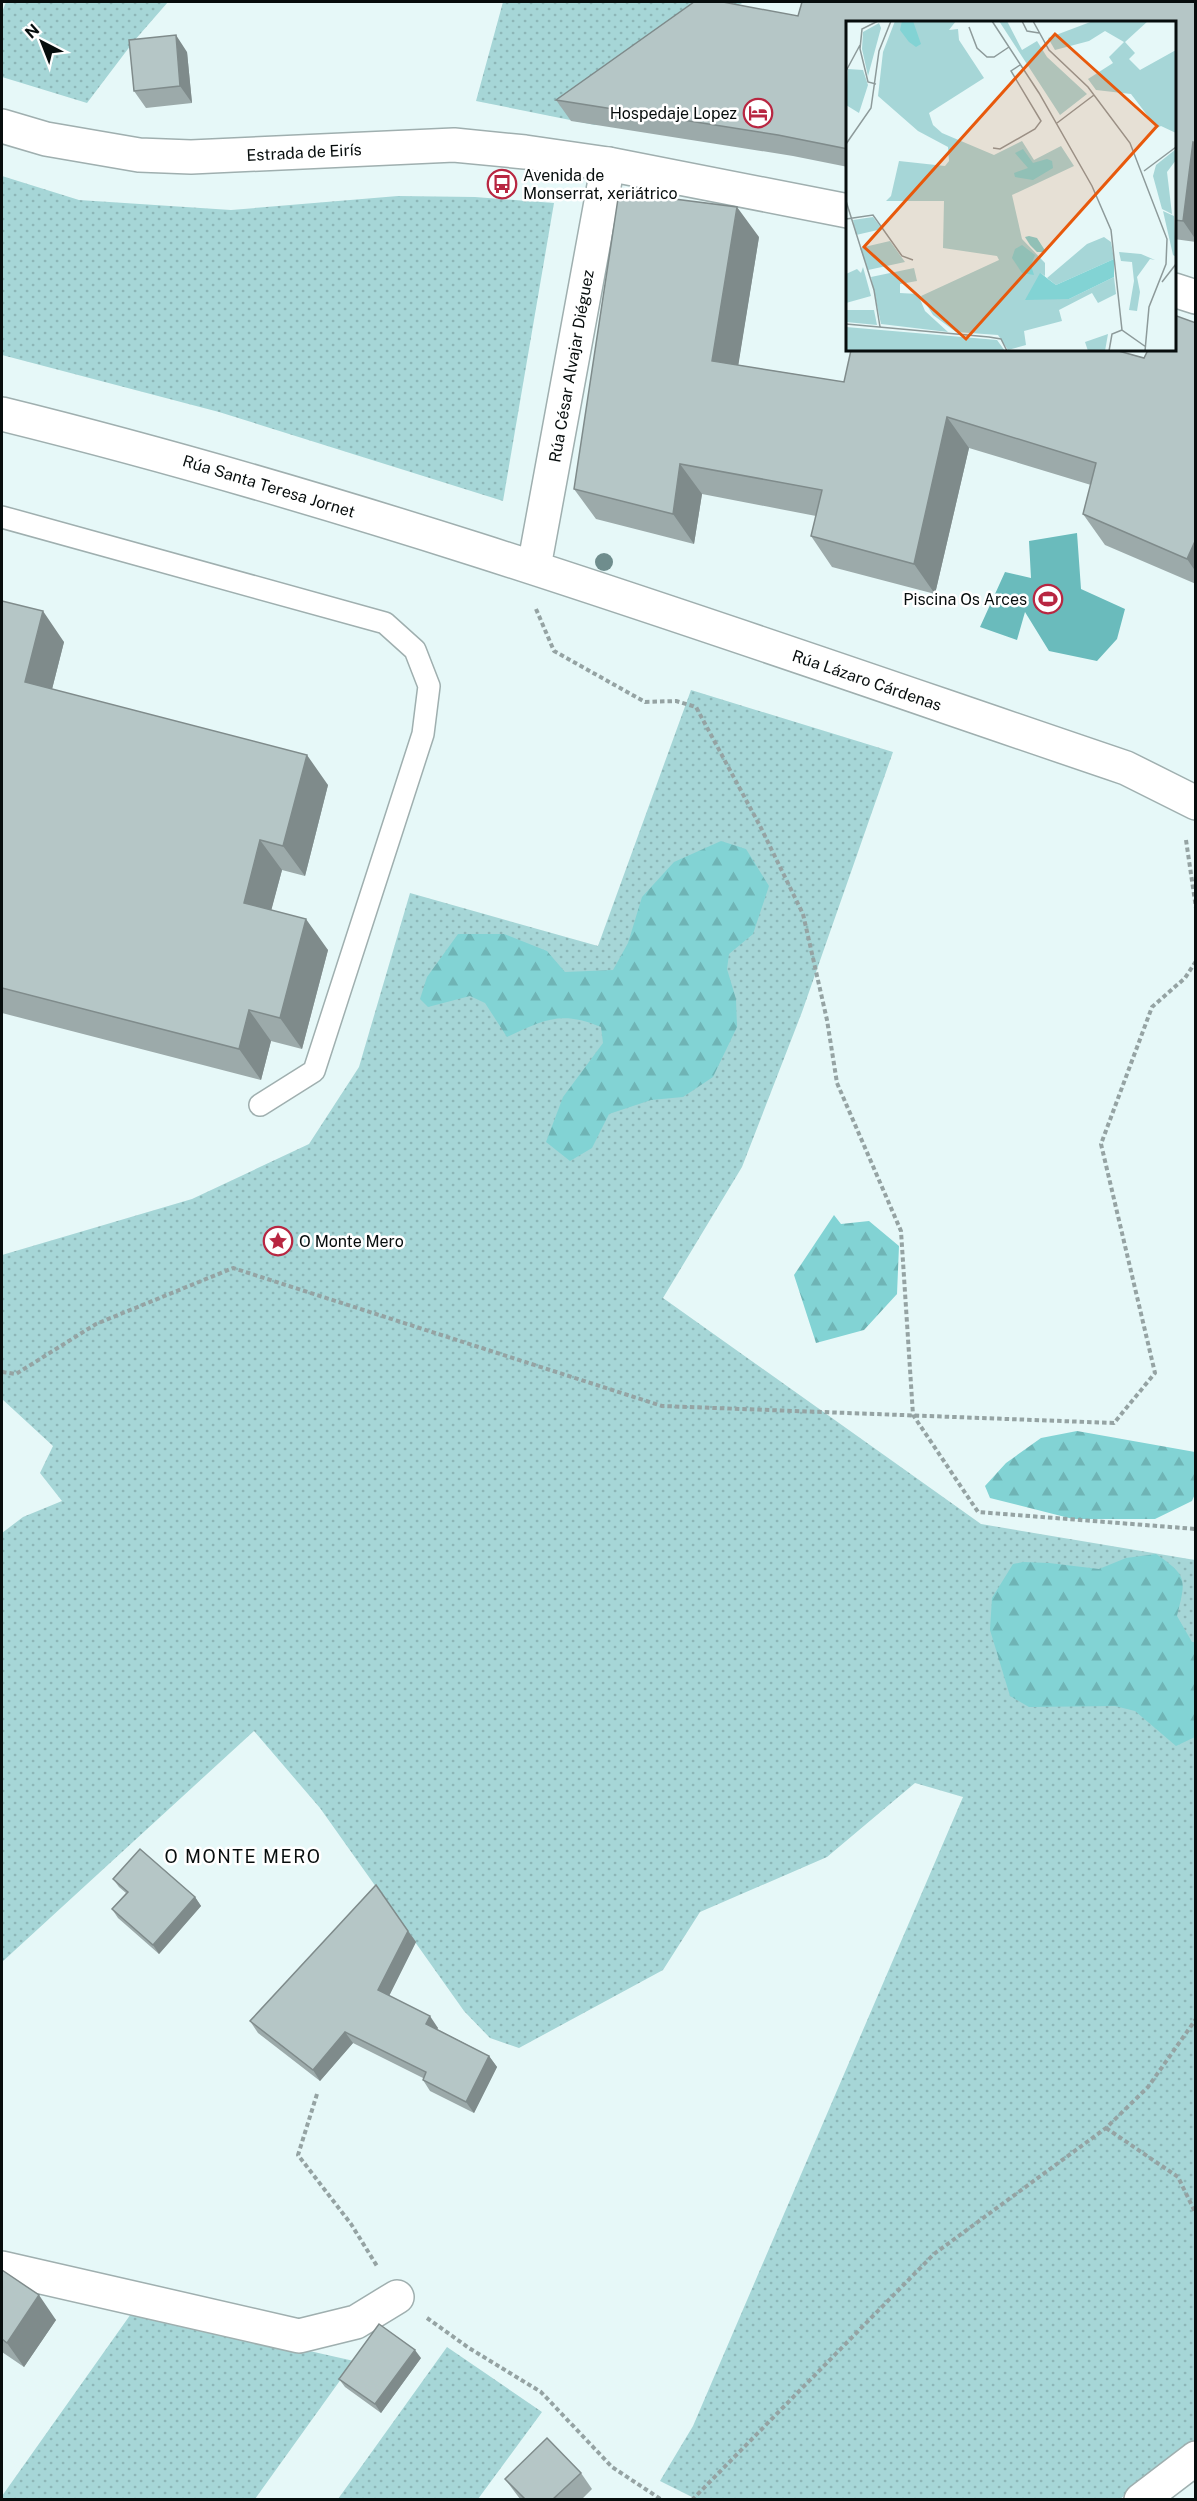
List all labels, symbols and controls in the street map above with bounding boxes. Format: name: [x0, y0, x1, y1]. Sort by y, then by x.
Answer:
north arrow: [12, 12, 72, 72]
text: N: [21, 20, 43, 42]
inset map: [846, 21, 1176, 351]
hotel icon: Hospedaje Lopez: [742, 97, 774, 129]
place label: Hospedaje Lopez: [610, 104, 737, 123]
street label: Estrada de Eirís: [246, 140, 362, 165]
place label: Avenida de Monserrat, xeriátrico: [523, 166, 678, 203]
bus stop icon: Avenida de Monserrat, xeriátrico: [486, 168, 518, 200]
street label: Rúa César Alvajar Diéguez: [545, 268, 598, 464]
street label: Rúa Santa Teresa Jornet: [180, 451, 357, 522]
sports icon: Piscina Os Arces: [1032, 583, 1064, 615]
place label: Piscina Os Arces: [903, 590, 1027, 609]
street label: Rúa Lázaro Cárdenas: [790, 646, 944, 715]
place icon: O Monte Mero: [262, 1225, 294, 1257]
place label: O Monte Mero: [299, 1232, 404, 1251]
district label: O MONTE MERO: [165, 1846, 321, 1867]

